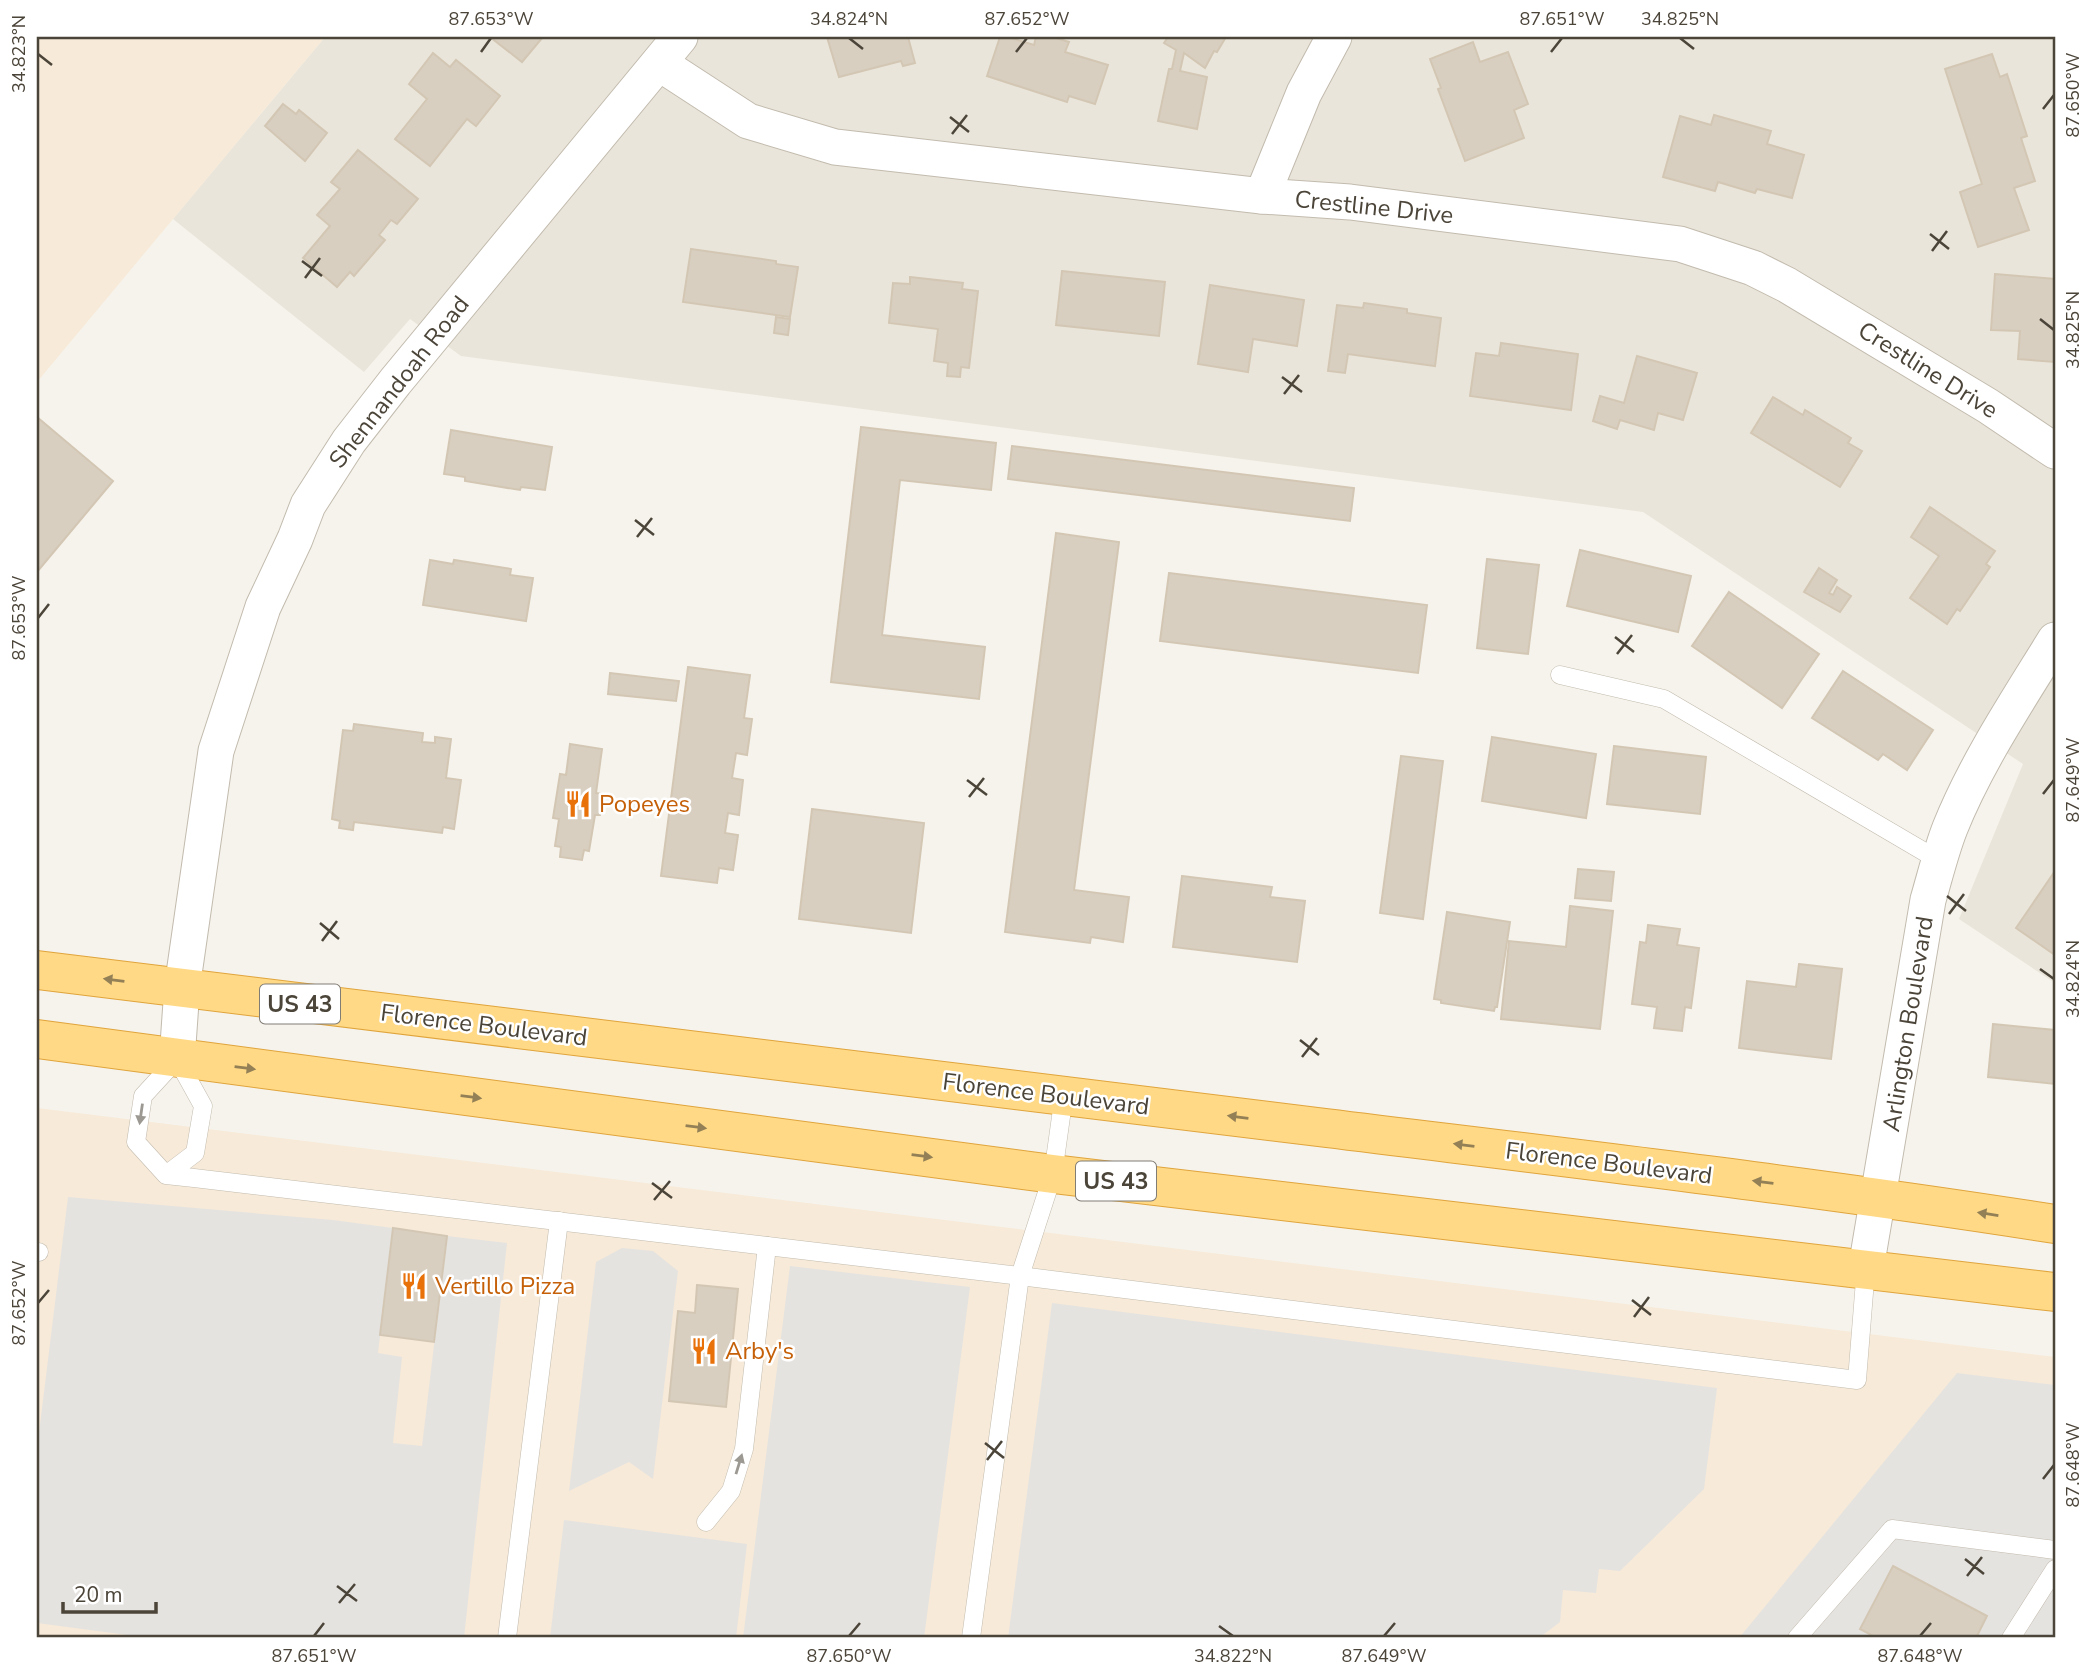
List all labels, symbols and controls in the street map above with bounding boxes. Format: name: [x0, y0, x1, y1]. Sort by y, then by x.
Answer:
text: 87.653°W: [449, 7, 534, 31]
text: 34.824°N: [810, 7, 888, 31]
text: 87.652°W: [985, 7, 1070, 31]
text: 87.651°W: [1520, 7, 1605, 31]
text: 34.825°N: [1641, 7, 1719, 31]
text: 34.823°N: [7, 15, 31, 93]
text: 87.650°W: [2061, 52, 2085, 137]
street label: Crestline Drive: [1293, 183, 1455, 231]
street label: Shennandoah Road: [322, 289, 476, 475]
text: 34.825°N: [2061, 291, 2085, 369]
street label: Crestline Drive: [1852, 314, 2004, 426]
text: 87.653°W: [7, 575, 31, 660]
text: 87.649°W: [2061, 737, 2085, 822]
place label: Popeyes: [599, 788, 690, 820]
restaurant icon: Popeyes: [563, 789, 593, 819]
street label: Arlington Boulevard: [1875, 914, 1941, 1134]
text: 34.824°N: [2061, 940, 2085, 1018]
one-way arrow: [103, 974, 125, 985]
road number: US 43: [260, 984, 340, 1023]
street label: Florence Boulevard: [379, 996, 589, 1054]
one-way arrow: [234, 1062, 256, 1073]
street label: Florence Boulevard: [941, 1065, 1151, 1123]
one-way arrow: [460, 1092, 482, 1103]
one-way arrow: [135, 1103, 146, 1125]
one-way arrow: [1227, 1112, 1249, 1123]
one-way arrow: [685, 1121, 707, 1132]
street label: Florence Boulevard: [1504, 1134, 1714, 1192]
one-way arrow: [1453, 1140, 1475, 1151]
one-way arrow: [911, 1151, 933, 1162]
road number: US 43: [1076, 1162, 1156, 1200]
one-way arrow: [1751, 1177, 1773, 1188]
one-way arrow: [1977, 1208, 1999, 1219]
text: 87.652°W: [7, 1260, 31, 1345]
place label: Vertillo Pizza: [434, 1270, 575, 1302]
restaurant icon: Vertillo Pizza: [399, 1271, 429, 1301]
place label: Arby's: [725, 1335, 794, 1367]
restaurant icon: Arby's: [689, 1336, 719, 1366]
text: 87.648°W: [2061, 1422, 2085, 1507]
one-way arrow: [735, 1453, 745, 1474]
scale bar: [63, 1570, 156, 1614]
text: 20 m: [74, 1581, 123, 1609]
text: 87.651°W: [272, 1644, 357, 1668]
text: 87.650°W: [807, 1644, 892, 1668]
text: 34.822°N: [1194, 1644, 1272, 1668]
text: 87.649°W: [1342, 1644, 1427, 1668]
text: 87.648°W: [1878, 1644, 1963, 1668]

